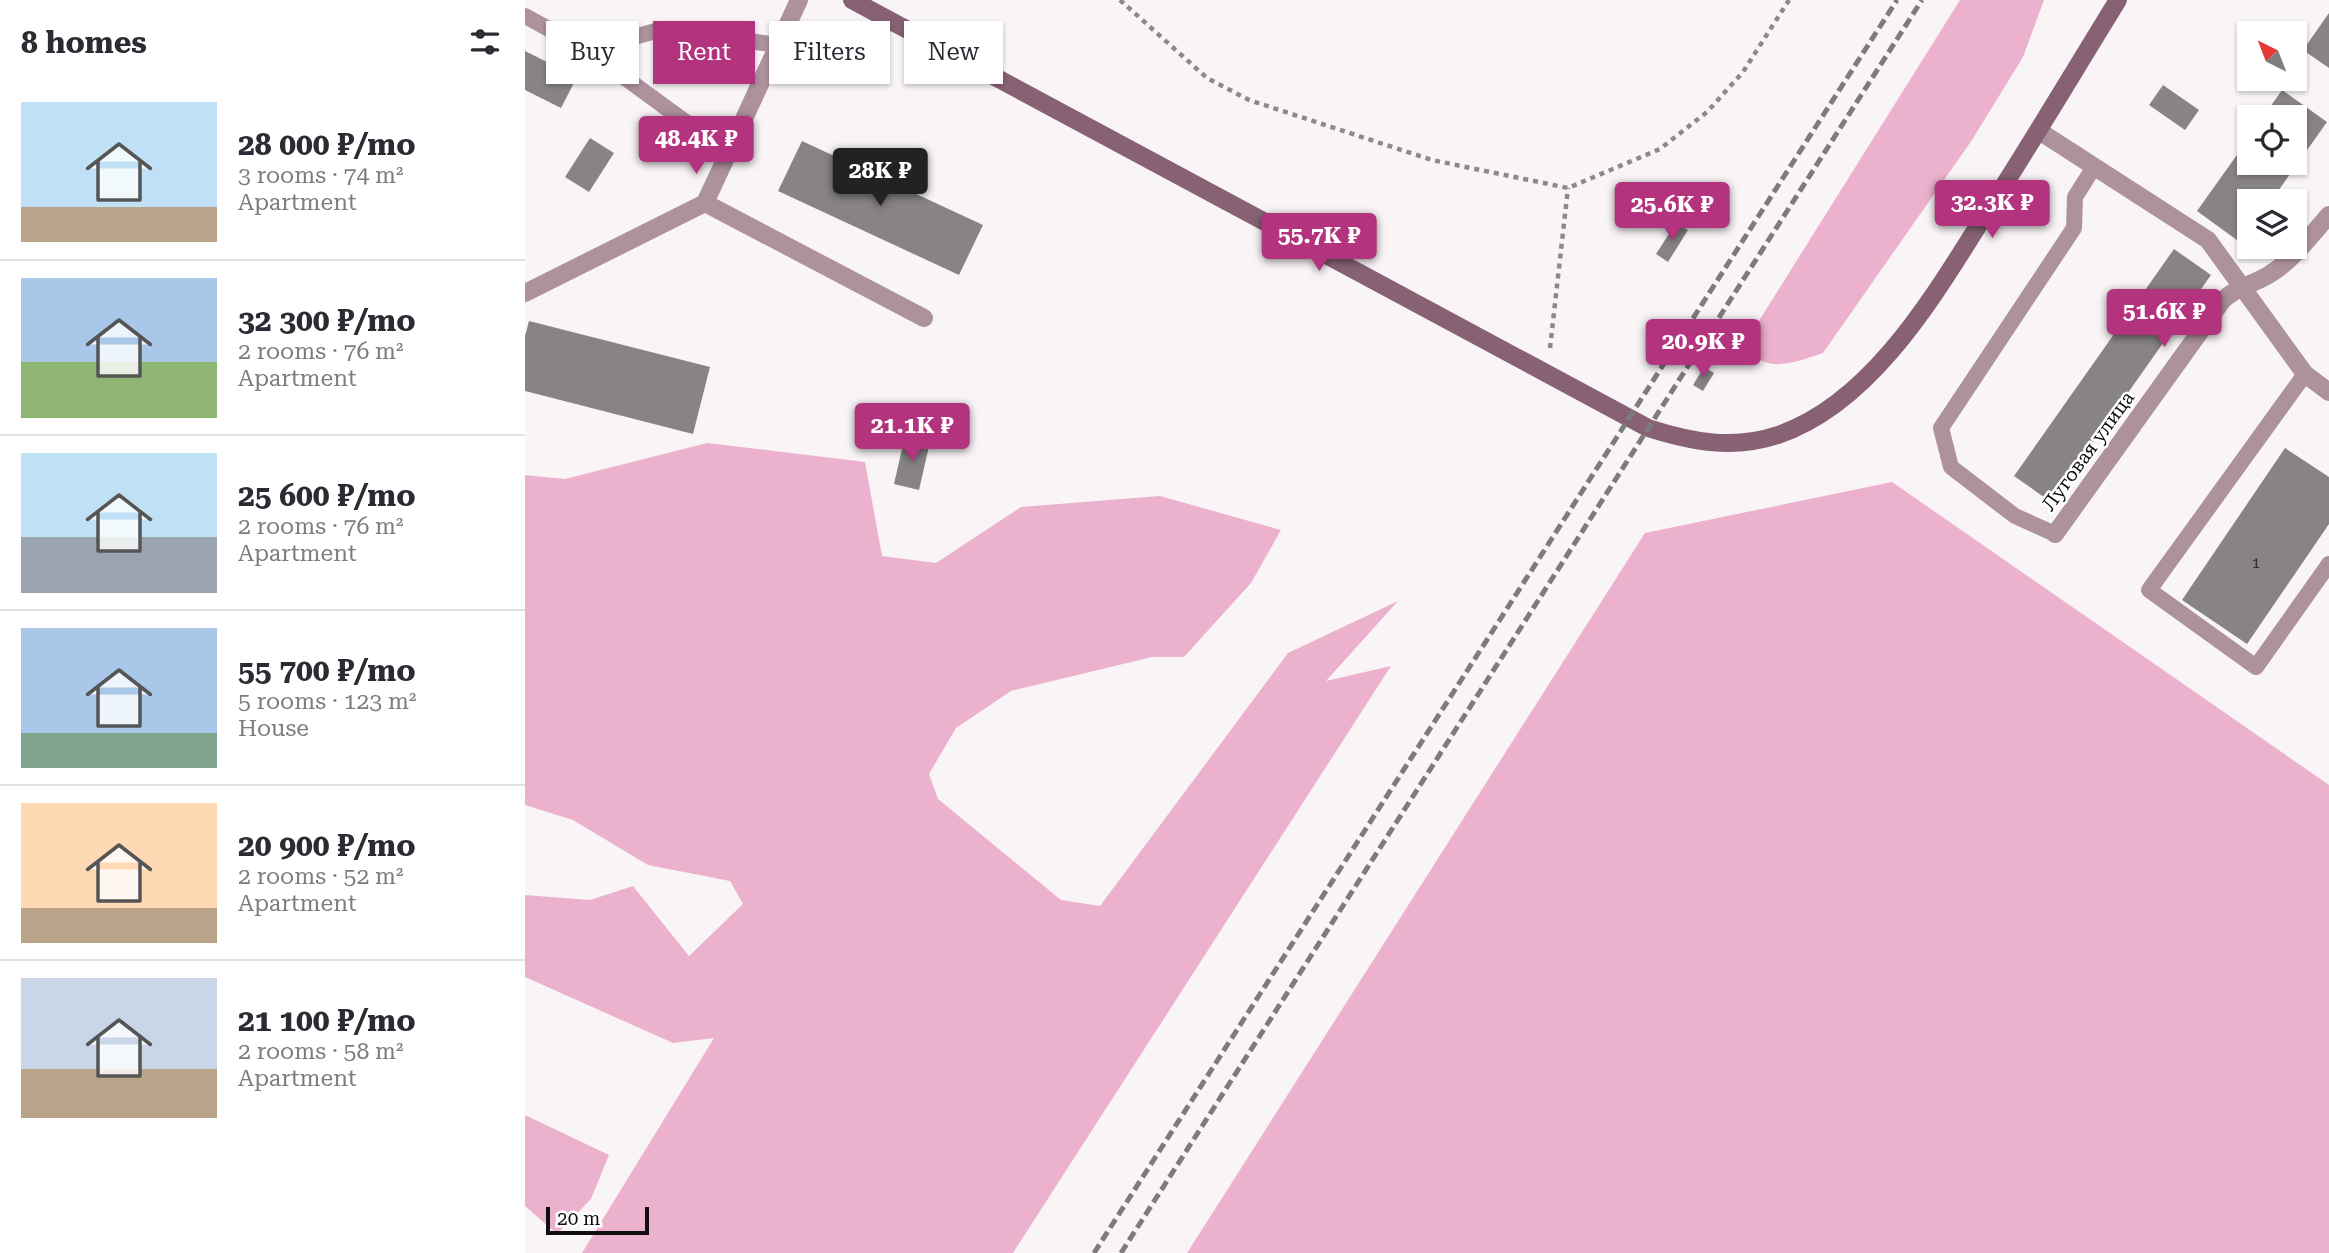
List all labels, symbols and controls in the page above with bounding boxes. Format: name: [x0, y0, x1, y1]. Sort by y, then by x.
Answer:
chip: Buy: [546, 21, 639, 84]
chip: Rent: [653, 21, 755, 84]
chip: Filters: [769, 21, 890, 84]
chip: New: [904, 21, 1003, 84]
north arrow: [2237, 21, 2307, 91]
map controls: [2237, 21, 2307, 259]
icon: filters: [466, 23, 504, 61]
text: 8 homes: [21, 25, 147, 60]
button: locate: [2237, 105, 2307, 175]
pin: 48.4K ₽: [631, 116, 761, 176]
text: 48.4K ₽: [655, 125, 737, 152]
text: 28 000 ₽/mo: [238, 127, 416, 162]
icon: home: [77, 130, 161, 214]
pin: 28K ₽: [831, 148, 929, 208]
text: 28K ₽: [849, 157, 911, 184]
text: 3 rooms · 74 m²: [238, 162, 404, 189]
pin: 32.3K ₽: [1927, 180, 2057, 240]
pin: 25.6K ₽: [1607, 182, 1737, 242]
text: Apartment: [238, 189, 357, 216]
text: 32.3K ₽: [1951, 189, 2033, 216]
button: layers: [2237, 189, 2307, 259]
text: 25.6K ₽: [1631, 191, 1713, 218]
pin: 55.7K ₽: [1254, 214, 1384, 273]
text: 55.7K ₽: [1278, 222, 1360, 249]
pin: 51.6K ₽: [2099, 290, 2229, 349]
text: 51.6K ₽: [2123, 298, 2205, 325]
text: 32 300 ₽/mo: [238, 303, 416, 338]
icon: home: [77, 306, 161, 390]
pin: 20.9K ₽: [1638, 320, 1768, 379]
text: 20.9K ₽: [1662, 328, 1744, 355]
text: 2 rooms · 76 m²: [238, 338, 404, 365]
text: Apartment: [238, 365, 357, 392]
street label: Луговая улица: [2037, 386, 2139, 515]
pin: 21.1K ₽: [847, 404, 977, 463]
text: 21.1K ₽: [871, 412, 953, 439]
text: 25 600 ₽/mo: [238, 478, 416, 513]
icon: home: [77, 481, 161, 565]
text: 2 rooms · 76 m²: [238, 513, 404, 540]
text: Apartment: [238, 540, 357, 567]
house number: 1: [2252, 553, 2261, 572]
text: 55 700 ₽/mo: [238, 653, 416, 688]
icon: home: [77, 656, 161, 740]
text: 5 rooms · 123 m²: [238, 688, 416, 715]
text: House: [238, 715, 309, 742]
text: 20 900 ₽/mo: [238, 828, 416, 863]
icon: home: [77, 831, 161, 915]
text: 2 rooms · 52 m²: [238, 863, 404, 890]
text: Apartment: [238, 890, 357, 917]
text: 21 100 ₽/mo: [238, 1003, 416, 1038]
icon: home: [77, 1006, 161, 1090]
text: 2 rooms · 58 m²: [238, 1038, 404, 1065]
text: Apartment: [238, 1065, 357, 1092]
scale bar: [546, 1204, 649, 1236]
text: 20 m: [557, 1207, 600, 1230]

